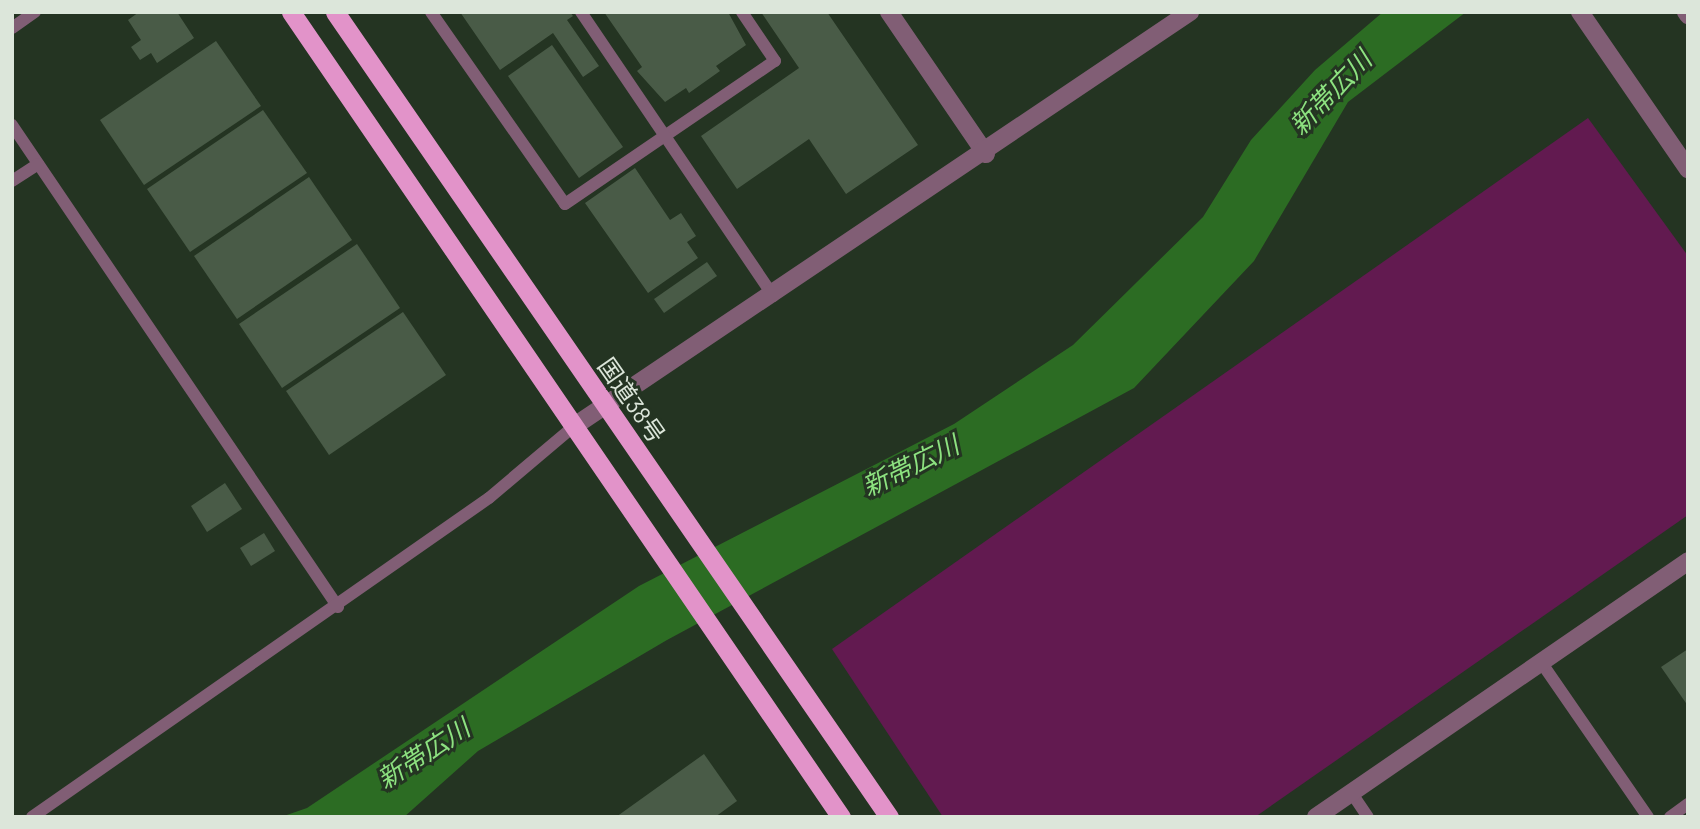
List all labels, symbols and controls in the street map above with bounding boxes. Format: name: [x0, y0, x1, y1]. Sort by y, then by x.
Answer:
water label: 新帯広川: [1283, 44, 1377, 140]
street label: 国道38号: [592, 352, 672, 448]
water label: 新帯広川: [856, 428, 964, 502]
water label: 新帯広川: [371, 712, 475, 794]

